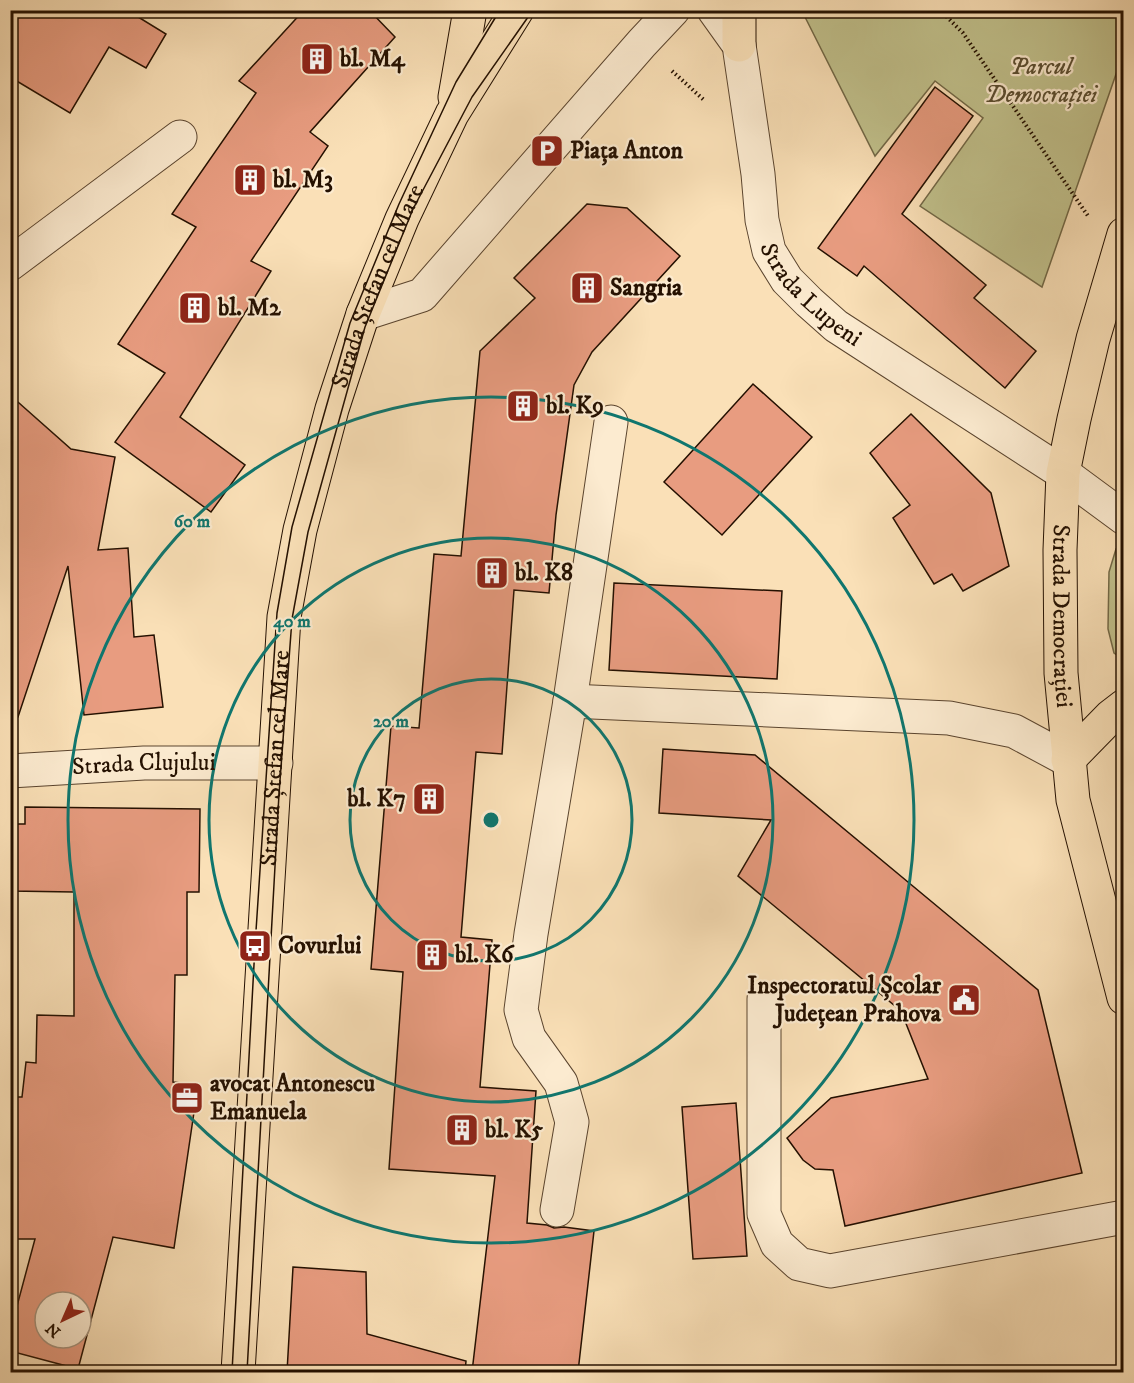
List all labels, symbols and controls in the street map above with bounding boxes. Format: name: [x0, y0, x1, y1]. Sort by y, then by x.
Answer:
building icon: bl. M4: [299, 41, 335, 77]
place label: bl. M4: [339, 44, 406, 74]
park label: Parcul Democrației: [985, 52, 1099, 110]
parking icon: Piaţa Anton: [529, 133, 565, 169]
place label: Piaţa Anton: [570, 136, 683, 166]
building icon: bl. M3: [232, 162, 268, 198]
place label: bl. M3: [272, 165, 333, 195]
street label: Strada Ștefan cel Mare: [325, 180, 431, 392]
street label: Strada Lupeni: [753, 240, 867, 354]
building icon: Sangria: [569, 270, 605, 306]
place label: Sangria: [610, 273, 683, 303]
building icon: bl. M2: [177, 290, 213, 326]
place label: bl. M2: [217, 293, 282, 323]
building icon: bl. K9: [505, 388, 541, 424]
place label: bl. K9: [545, 391, 604, 421]
text: 60 m: [174, 511, 211, 533]
street label: Strada Democrației: [1045, 524, 1079, 709]
building icon: bl. K8: [474, 555, 510, 591]
place label: bl. K8: [514, 558, 573, 588]
text: 40 m: [272, 611, 311, 633]
street label: Strada Ștefan cel Mare: [254, 649, 297, 867]
text: 20 m: [373, 711, 409, 733]
street label: Strada Clujului: [71, 748, 216, 782]
building icon: bl. K7: [411, 781, 447, 817]
place label: bl. K7: [346, 784, 406, 814]
centre of rings: [481, 810, 501, 830]
bus stop icon: Covurlui: [237, 928, 273, 964]
place label: Covurlui: [278, 931, 362, 961]
building icon: bl. K6: [414, 937, 450, 973]
place label: bl. K6: [454, 940, 515, 970]
place label: Inspectoratul Școlar Județean Prahova: [747, 971, 942, 1029]
public building icon: Inspectoratul Școlar Județean Prahova: [946, 982, 982, 1018]
place label: avocat Antonescu Emanuela: [210, 1069, 375, 1127]
office icon: avocat Antonescu Emanuela: [169, 1080, 205, 1116]
building icon: bl. K5: [444, 1112, 480, 1148]
place label: bl. K5: [484, 1115, 543, 1145]
north arrow: [33, 1290, 93, 1350]
text: N: [42, 1318, 65, 1342]

